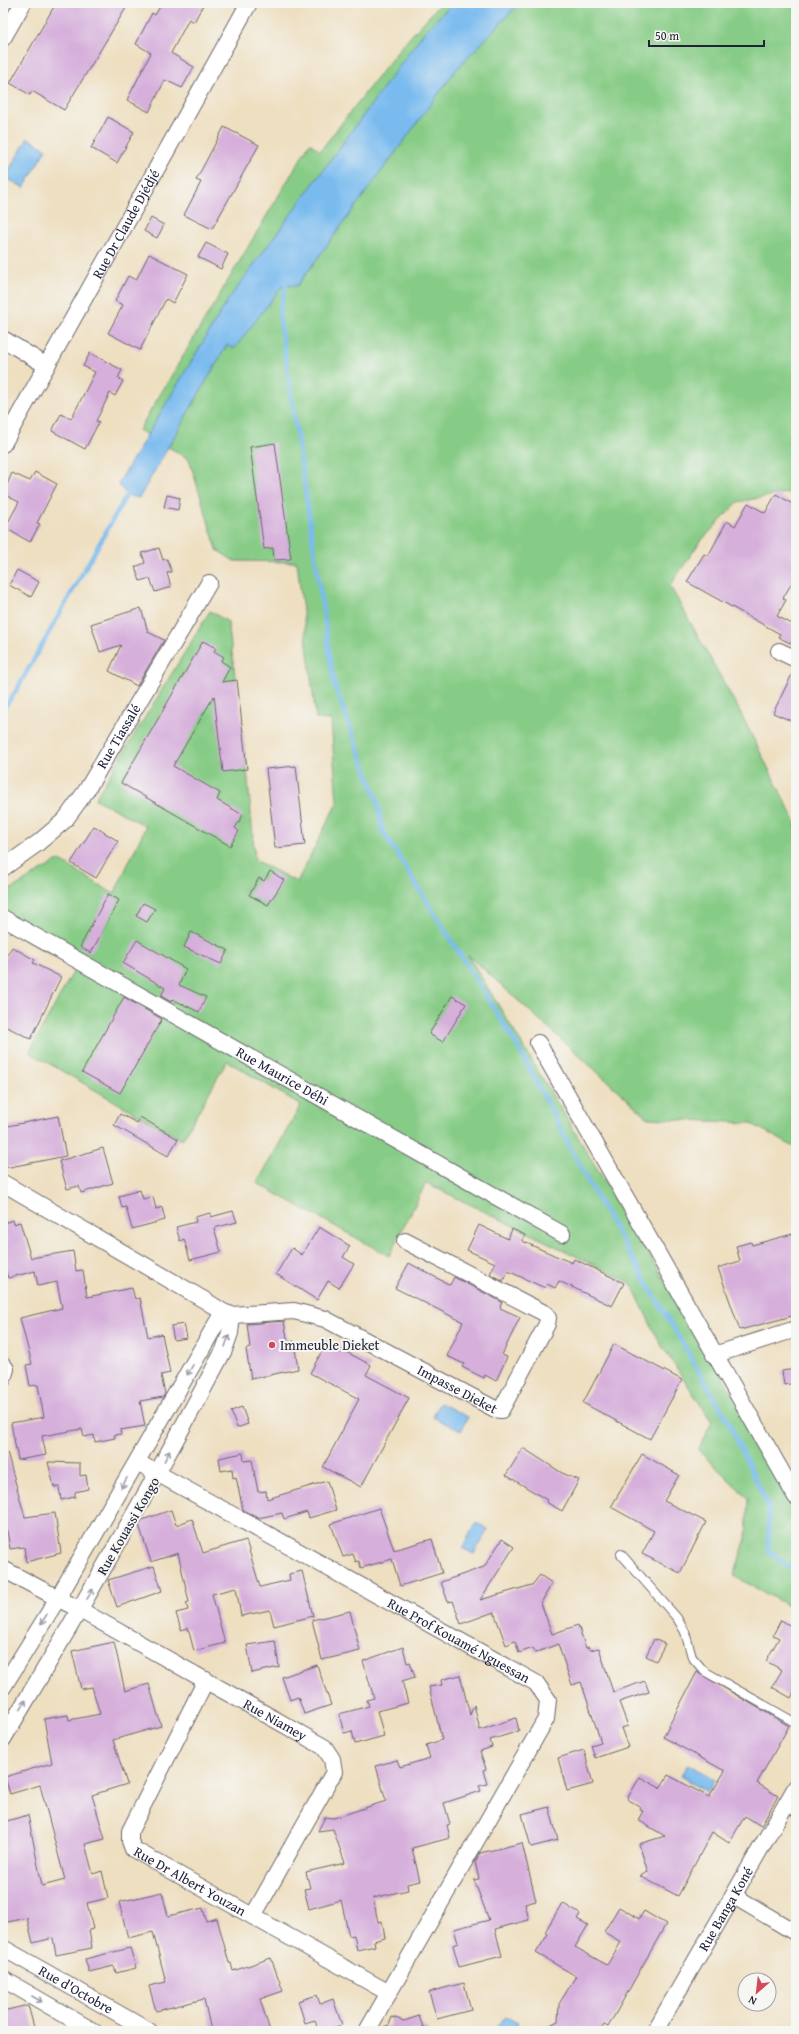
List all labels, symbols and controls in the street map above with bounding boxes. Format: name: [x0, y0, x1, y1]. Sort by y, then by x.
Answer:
scale bar: [649, 22, 764, 48]
text: 50 m: [655, 27, 679, 44]
street label: Rue Dr Claude Djédjé: [87, 165, 164, 282]
street label: Rue Tiassalé: [91, 700, 146, 772]
street label: Rue Maurice Déhi: [232, 1042, 332, 1110]
one-way arrow: [224, 1334, 231, 1347]
place label: Immeuble Dieket: [280, 1335, 380, 1355]
marker: Immeuble Dieket: [267, 1340, 277, 1350]
street label: Impasse Dieket: [414, 1360, 501, 1419]
one-way arrow: [185, 1364, 193, 1376]
one-way arrow: [164, 1450, 172, 1462]
street label: Rue Kouassi Kongo: [92, 1473, 164, 1579]
one-way arrow: [120, 1477, 128, 1489]
one-way arrow: [86, 1588, 94, 1600]
street label: Rue Prof Kouamé Nguessan: [384, 1593, 534, 1688]
one-way arrow: [40, 1613, 48, 1625]
street label: Rue Niamey: [240, 1694, 311, 1745]
one-way arrow: [19, 1700, 27, 1711]
street label: Rue Dr Albert Youzan: [130, 1842, 250, 1921]
street label: Rue Banga Koné: [693, 1863, 758, 1955]
street label: Rue d'Octobre: [35, 1960, 117, 2019]
north arrow: [737, 1972, 777, 2012]
text: N: [745, 1992, 759, 2010]
one-way arrow: [31, 1995, 43, 2003]

